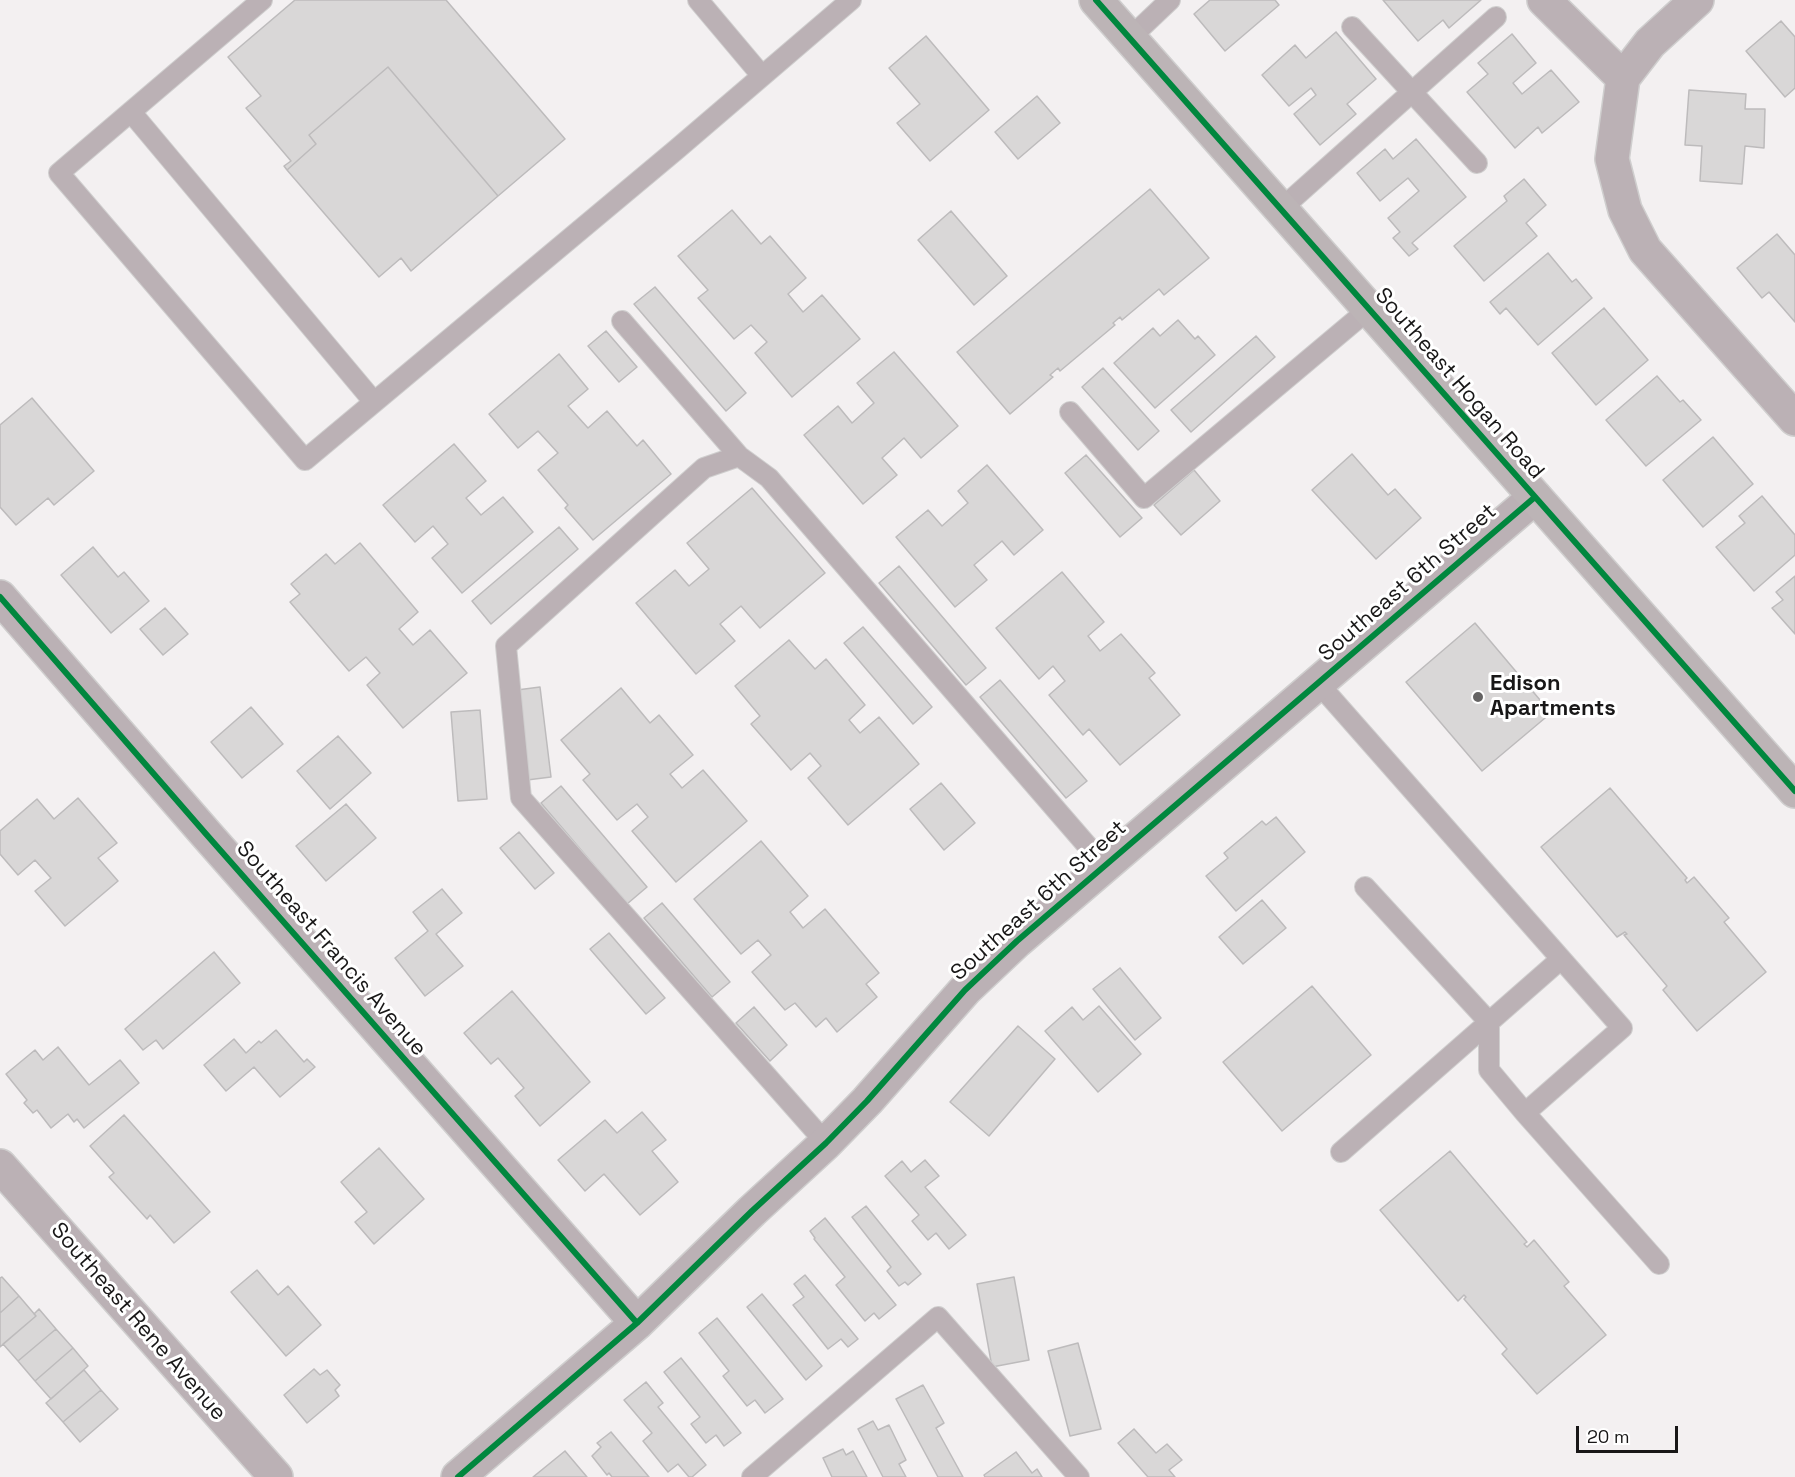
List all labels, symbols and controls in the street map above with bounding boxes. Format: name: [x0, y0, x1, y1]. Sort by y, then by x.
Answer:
street label: Southeast Hogan Road: [1369, 283, 1549, 485]
street label: Southeast 6th Street: [1314, 499, 1502, 667]
place label: Edison Apartments: [1490, 671, 1616, 722]
marker: Edison Apartments: [1471, 690, 1485, 704]
street label: Southeast 6th Street: [946, 815, 1132, 987]
street label: Southeast Francis Avenue: [230, 836, 432, 1062]
street label: Southeast Rene Avenue: [45, 1218, 231, 1426]
scale bar: [1579, 1414, 1681, 1452]
text: 20 m: [1587, 1425, 1630, 1448]

